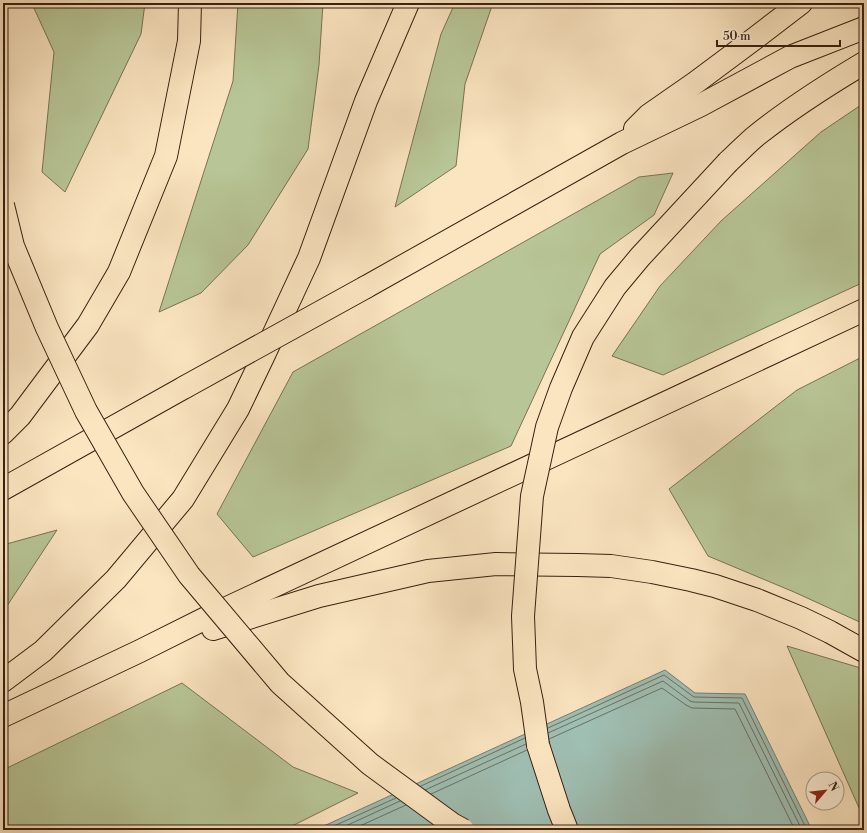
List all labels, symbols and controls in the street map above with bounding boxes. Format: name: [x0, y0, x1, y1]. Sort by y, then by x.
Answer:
scale bar: [717, 22, 840, 48]
text: 50 m: [723, 29, 751, 44]
north arrow: [805, 771, 845, 811]
text: N: [825, 780, 841, 794]

